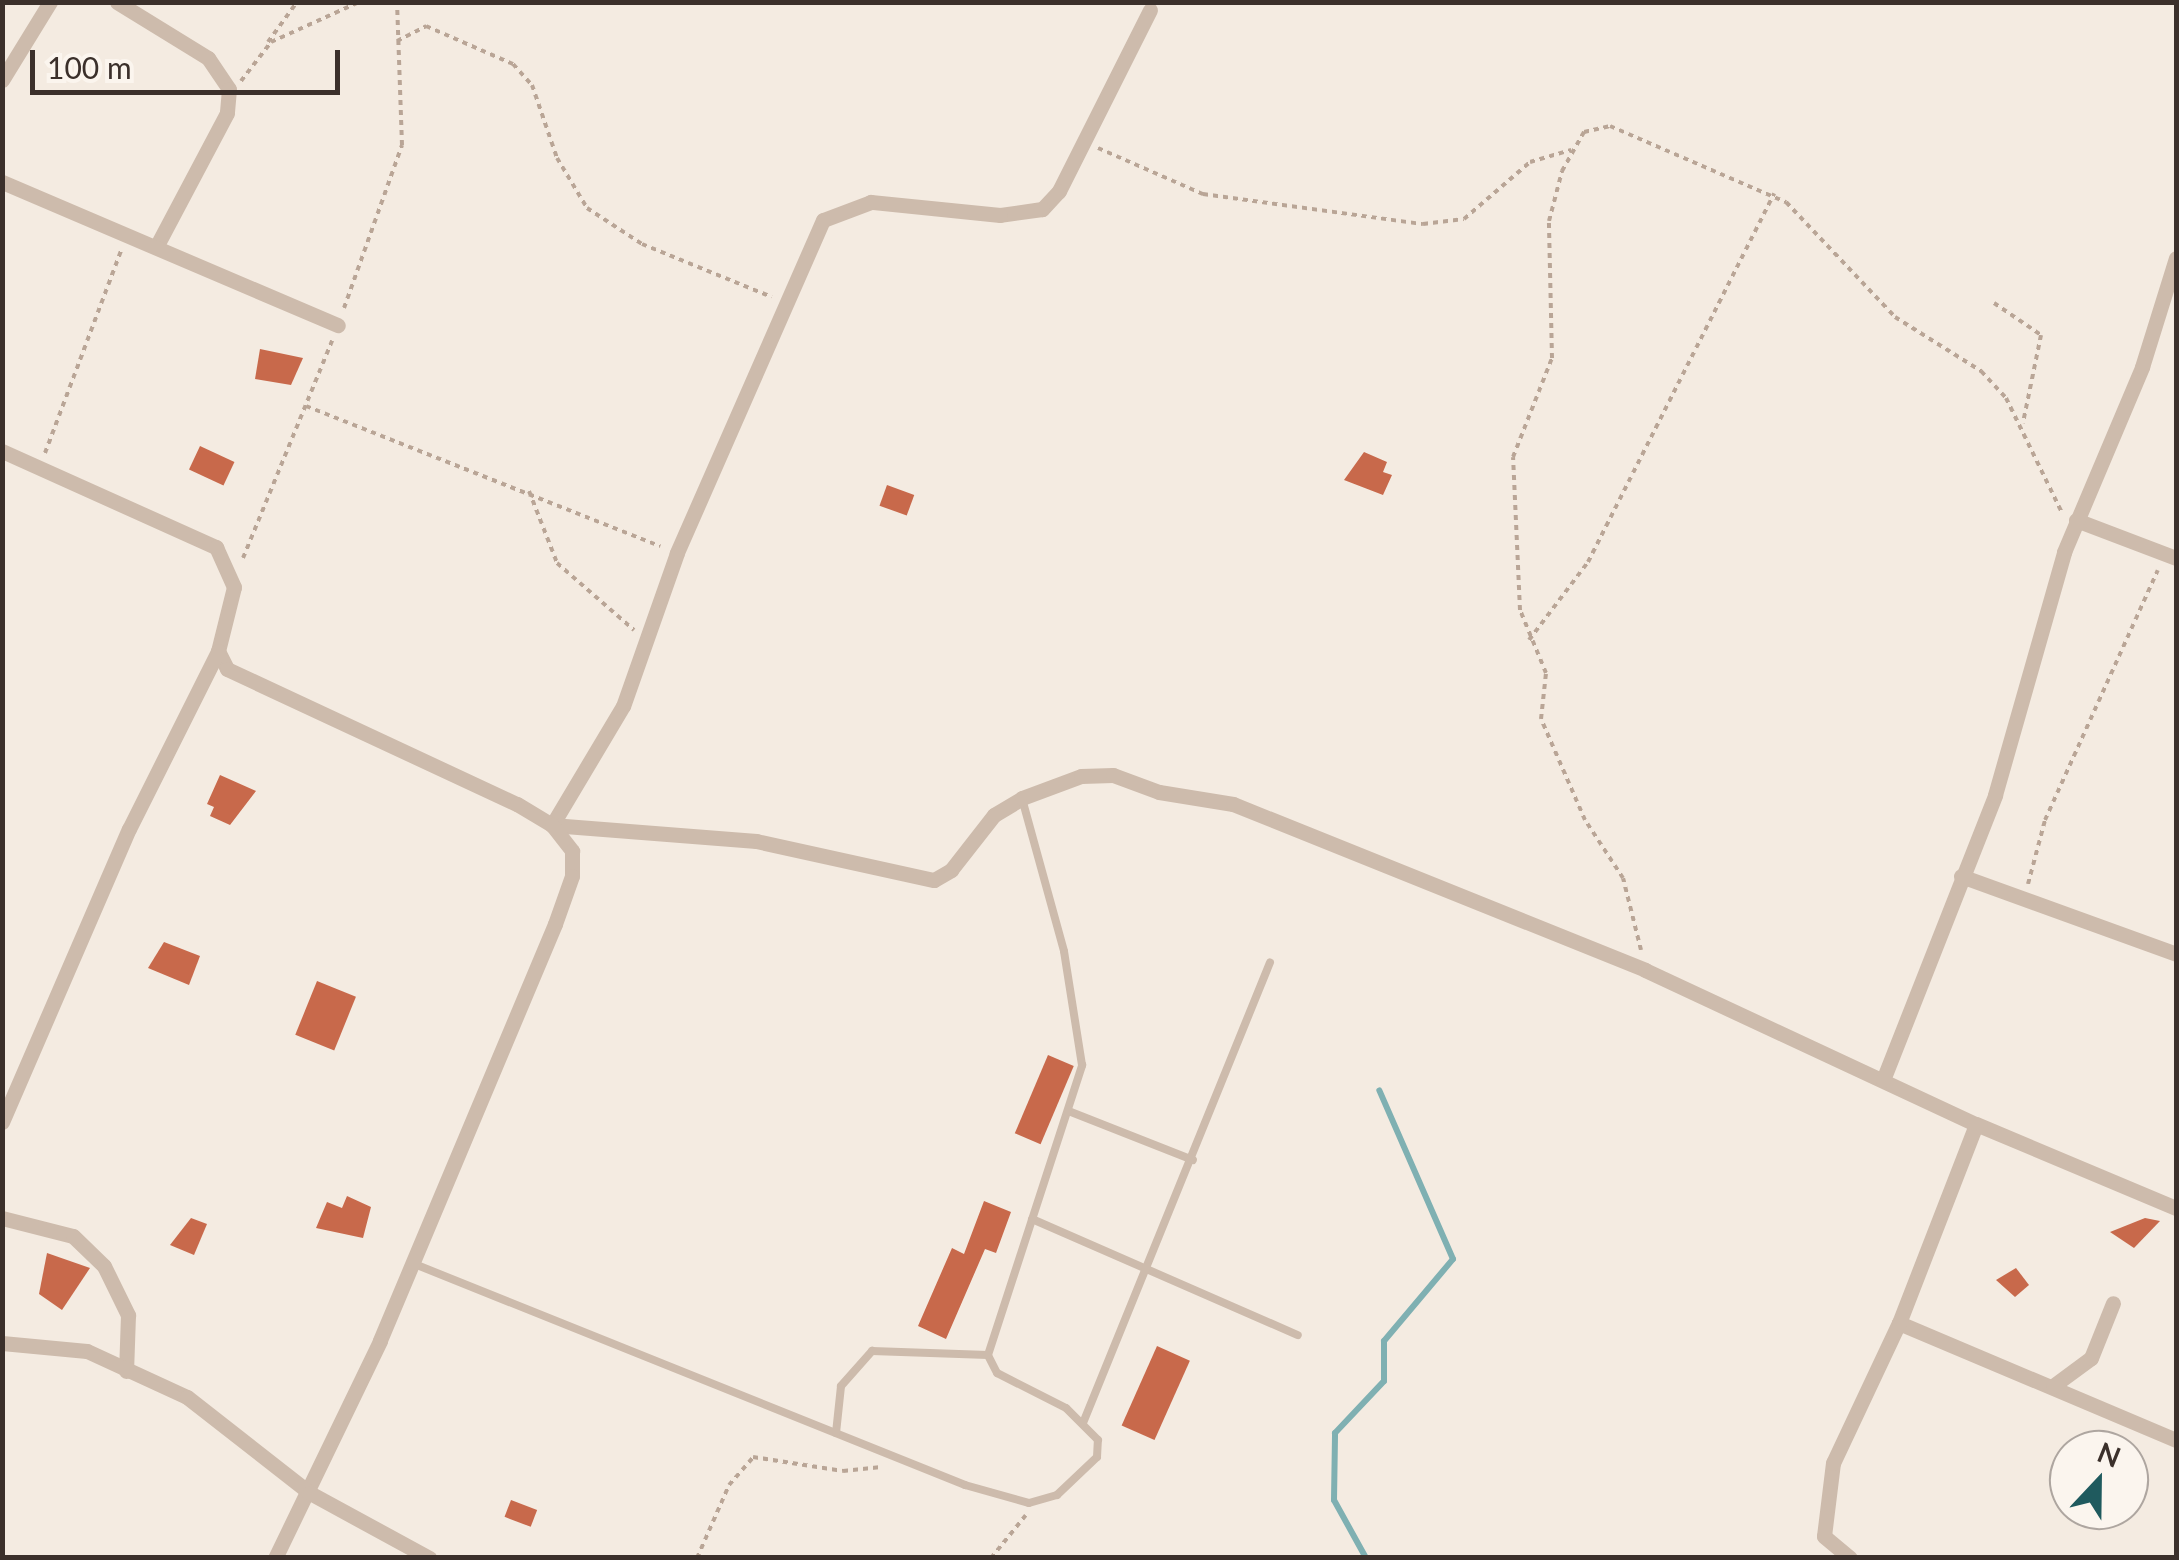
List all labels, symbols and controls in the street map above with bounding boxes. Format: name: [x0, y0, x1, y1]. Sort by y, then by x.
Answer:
scale bar: [35, 30, 345, 92]
text: 100 m: [47, 49, 132, 85]
north arrow: [2049, 1430, 2149, 1530]
text: N: [2093, 1434, 2126, 1474]

